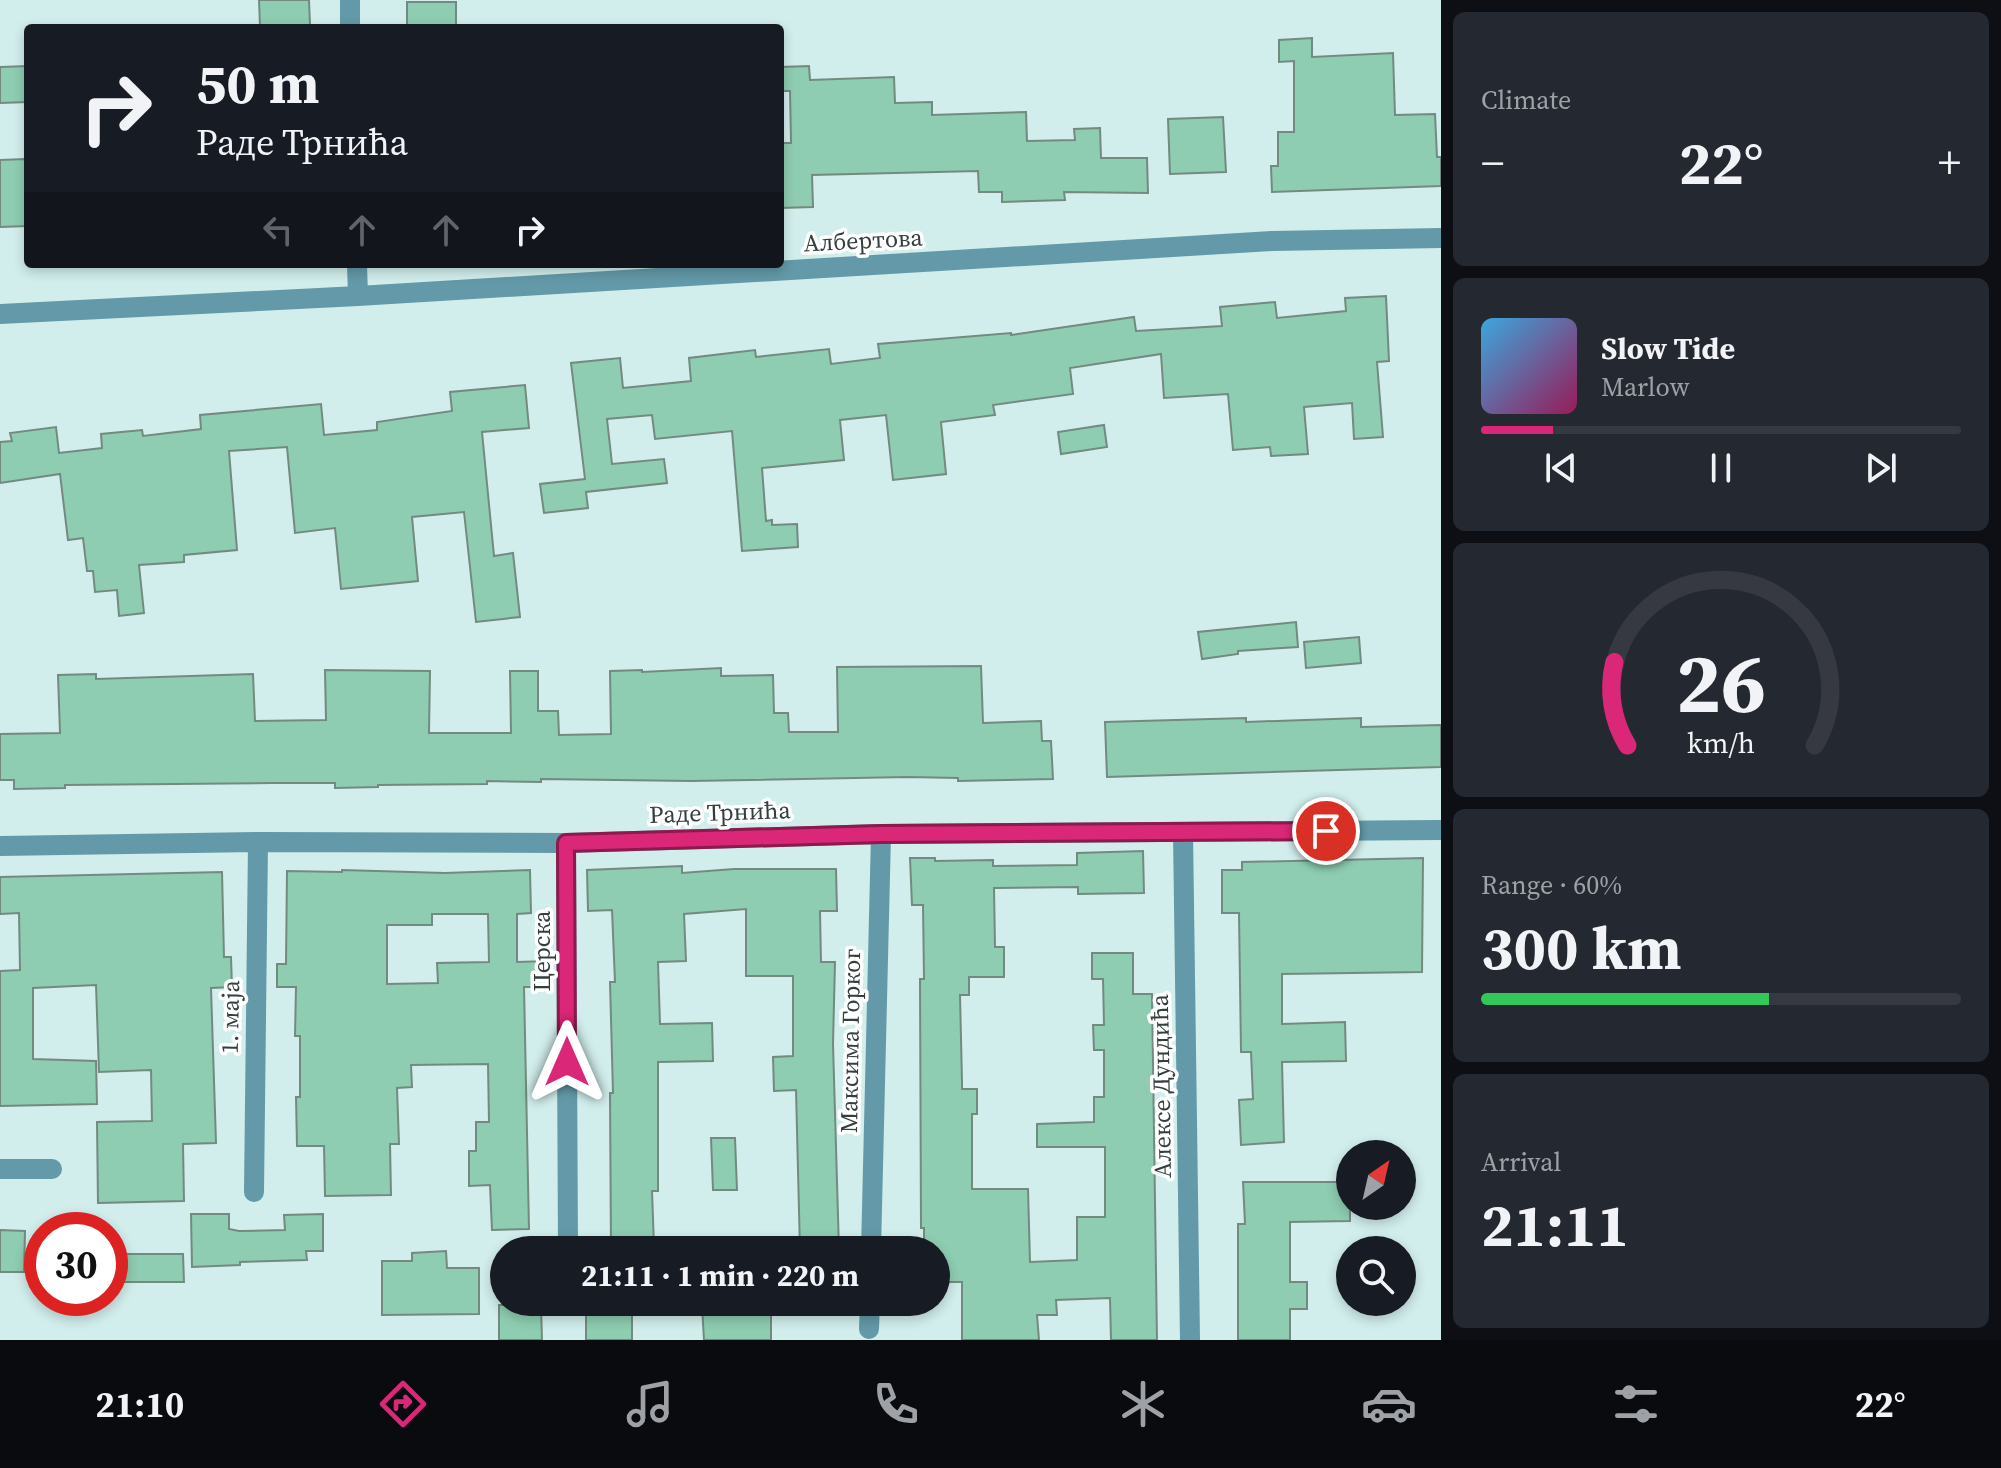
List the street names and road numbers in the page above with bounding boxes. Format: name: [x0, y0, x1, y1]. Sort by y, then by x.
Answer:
street label: Албертова: [803, 220, 924, 260]
street label: Раде Трнића: [649, 793, 792, 831]
street label: Церска: [525, 910, 558, 992]
street label: Максима Горког: [832, 948, 868, 1133]
street label: 1. маја: [213, 979, 247, 1054]
street label: Алексе Дундића: [1143, 993, 1179, 1178]

